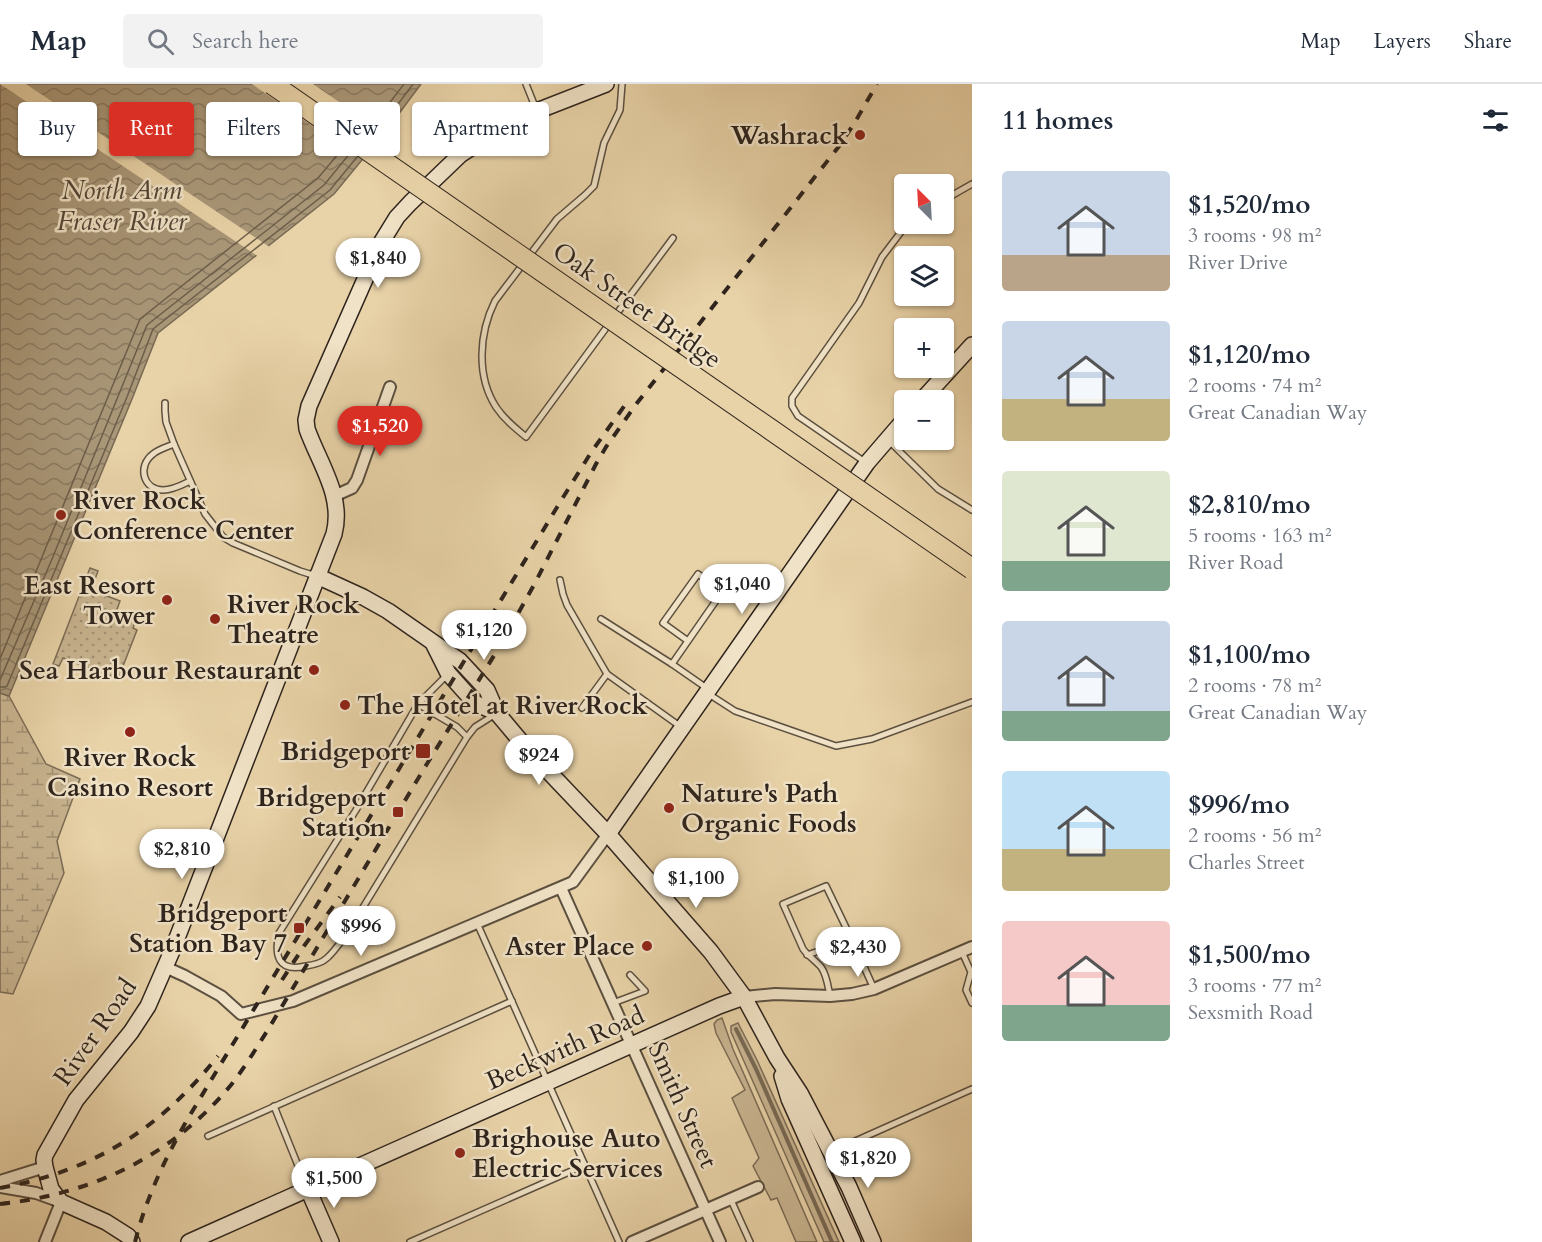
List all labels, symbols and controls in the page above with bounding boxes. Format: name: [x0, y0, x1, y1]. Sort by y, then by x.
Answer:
search box: [123, 14, 543, 68]
text: Map: [30, 22, 87, 60]
icon: search: [144, 25, 177, 58]
text: Search here: [192, 26, 299, 56]
text: Map: [1301, 27, 1341, 56]
text: Layers: [1374, 27, 1431, 56]
text: Share: [1464, 27, 1512, 56]
chip: Buy: [18, 102, 97, 156]
chip: Rent: [109, 102, 194, 156]
chip: Filters: [206, 102, 302, 156]
chip: New: [314, 102, 400, 156]
chip: Apartment: [412, 102, 549, 156]
text: 11 homes: [1002, 103, 1113, 138]
icon: filters: [1479, 104, 1512, 137]
place label: Washrack: [730, 118, 849, 153]
marker: Washrack: [853, 128, 867, 142]
water label: North Arm Fraser River: [57, 172, 188, 240]
north arrow: [894, 174, 954, 234]
map controls: [894, 174, 954, 450]
text: $1,520/mo: [1188, 187, 1311, 222]
icon: home: [1050, 195, 1122, 267]
text: 3 rooms · 98 m²: [1188, 222, 1321, 249]
street label: Oak Street Bridge: [546, 234, 728, 376]
pin: $1,840: [329, 238, 427, 289]
text: $1,840: [349, 244, 407, 271]
button: layers: [894, 246, 954, 306]
text: River Drive: [1188, 249, 1288, 276]
button: +: [894, 318, 954, 378]
text: $1,120/mo: [1188, 337, 1311, 372]
icon: home: [1050, 345, 1122, 417]
text: 2 rooms · 74 m²: [1188, 372, 1321, 399]
button: −: [894, 390, 954, 450]
text: Great Canadian Way: [1188, 399, 1367, 426]
pin: $1,520: [331, 406, 429, 457]
text: $1,520: [351, 412, 409, 439]
place label: River Rock Conference Center: [73, 483, 294, 548]
text: $2,810/mo: [1188, 487, 1311, 522]
icon: home: [1050, 495, 1122, 567]
marker: River Rock Conference Center: [54, 508, 68, 522]
text: 5 rooms · 163 m²: [1188, 522, 1332, 549]
text: River Road: [1188, 549, 1283, 576]
pin: $1,040: [693, 564, 791, 615]
place label: East Resort Tower: [23, 568, 156, 633]
text: $1,040: [713, 570, 771, 597]
place label: River Rock Theatre: [227, 587, 360, 652]
marker: East Resort Tower: [160, 593, 174, 607]
pin: $1,120: [435, 610, 533, 661]
marker: River Rock Theatre: [208, 612, 222, 626]
text: $1,120: [455, 616, 513, 643]
text: $1,100/mo: [1188, 637, 1311, 672]
icon: home: [1050, 645, 1122, 717]
place label: Sea Harbour Restaurant: [19, 653, 302, 688]
marker: Sea Harbour Restaurant: [307, 663, 321, 677]
text: 2 rooms · 78 m²: [1188, 672, 1321, 699]
place label: The Hotel at River Rock: [357, 688, 649, 723]
marker: The Hotel at River Rock: [338, 698, 352, 712]
text: Great Canadian Way: [1188, 699, 1367, 726]
marker: River Rock Casino Resort: [123, 725, 137, 739]
place label: Bridgeport: [280, 734, 410, 769]
pin: $924: [503, 735, 575, 786]
place label: River Rock Casino Resort: [47, 740, 213, 805]
text: $924: [519, 741, 559, 768]
marker: Bridgeport: [414, 742, 432, 760]
place label: Nature's Path Organic Foods: [681, 776, 857, 841]
place label: Bridgeport Station: [256, 780, 386, 845]
text: $996/mo: [1188, 787, 1290, 822]
icon: home: [1050, 795, 1122, 867]
marker: Nature's Path Organic Foods: [662, 801, 676, 815]
marker: Bridgeport Station: [391, 805, 405, 819]
text: 2 rooms · 56 m²: [1188, 822, 1321, 849]
pin: $2,810: [133, 829, 231, 880]
text: $2,810: [153, 835, 211, 862]
text: Charles Street: [1188, 849, 1305, 876]
pin: $1,100: [647, 858, 745, 909]
text: $1,100: [667, 864, 725, 891]
place label: Bridgeport Station Bay 7: [129, 896, 287, 961]
pin: $996: [325, 906, 397, 957]
text: $996: [341, 912, 381, 939]
marker: Bridgeport Station Bay 7: [292, 921, 306, 935]
pin: $2,430: [809, 927, 907, 978]
place label: Aster Place: [505, 929, 635, 964]
text: $2,430: [829, 933, 887, 960]
text: $1,500/mo: [1188, 937, 1311, 972]
marker: Aster Place: [640, 939, 654, 953]
icon: home: [1050, 945, 1122, 1017]
street label: River Road: [45, 971, 145, 1093]
text: 3 rooms · 77 m²: [1188, 972, 1321, 999]
street label: Beckwith Road: [480, 997, 650, 1099]
text: Sexsmith Road: [1188, 999, 1313, 1026]
street label: Smith Street: [640, 1037, 726, 1173]
place label: Brighouse Auto Electric Services: [472, 1121, 663, 1186]
pin: $1,820: [819, 1138, 917, 1189]
text: $1,820: [839, 1144, 897, 1171]
marker: Brighouse Auto Electric Services: [453, 1146, 467, 1160]
pin: $1,500: [285, 1158, 383, 1209]
text: $1,500: [305, 1164, 363, 1191]

